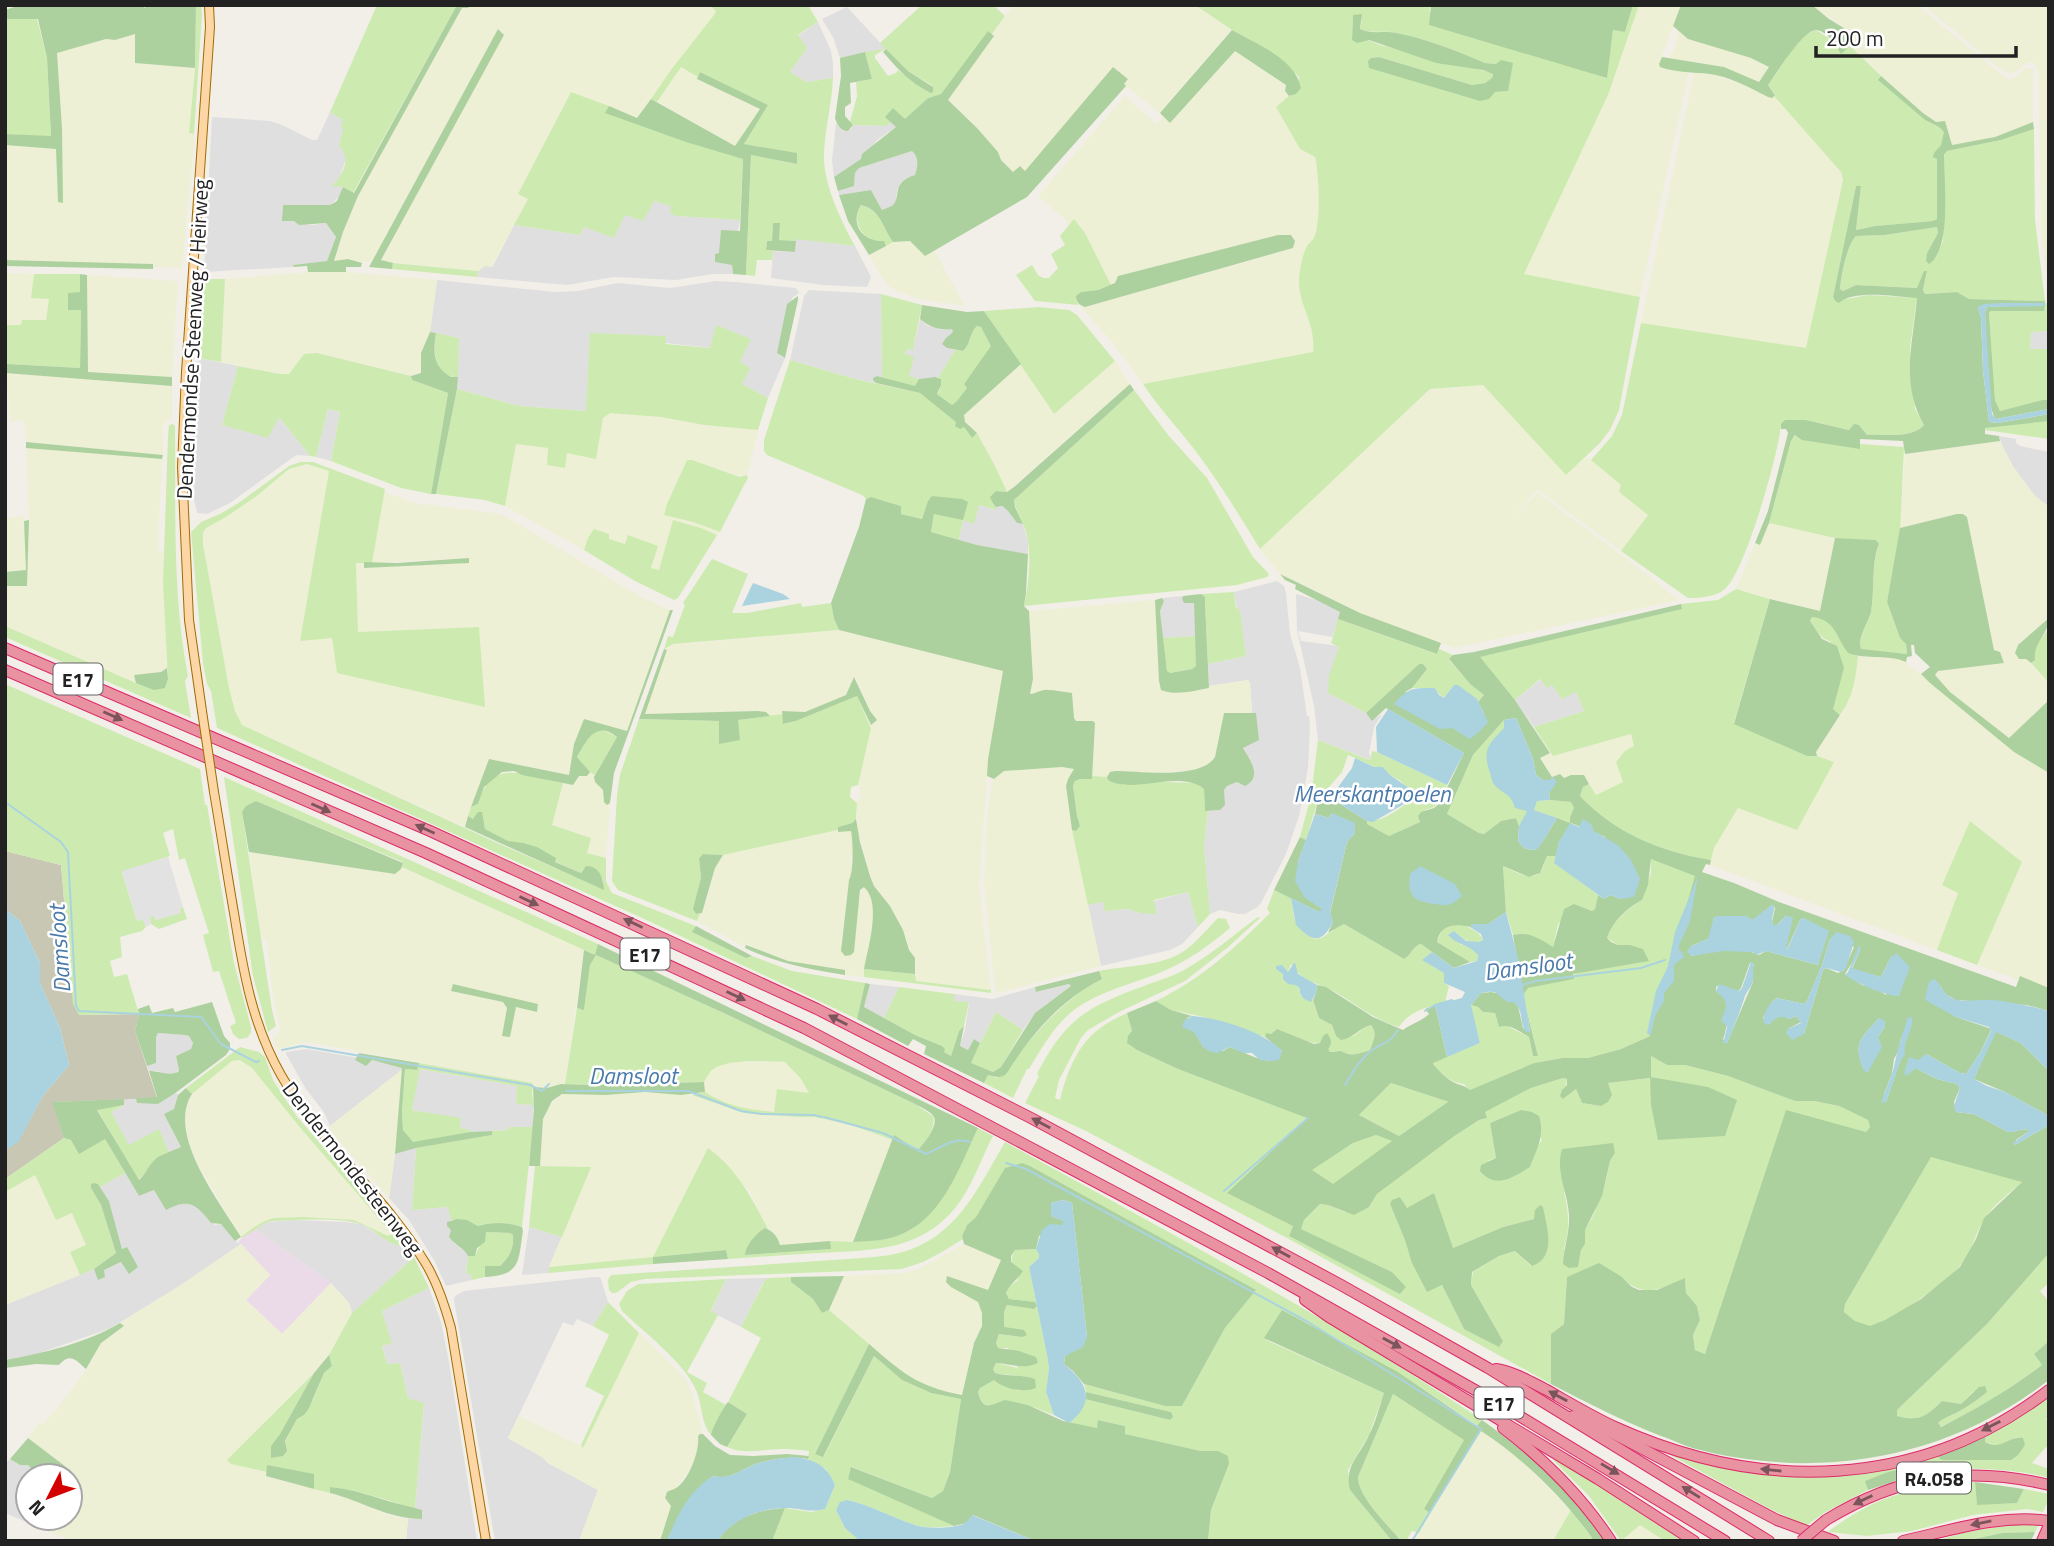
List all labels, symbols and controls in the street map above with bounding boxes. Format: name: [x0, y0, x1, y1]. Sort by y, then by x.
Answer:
scale bar: [1816, 14, 2016, 58]
text: 200 m: [1826, 22, 1883, 54]
street label: Dendermondse Steenweg / Heirweg: [168, 178, 216, 500]
road number: E17: [54, 664, 102, 694]
one-way arrow: [103, 710, 123, 722]
water label: Meerskantpoelen: [1294, 776, 1451, 811]
one-way arrow: [311, 803, 332, 814]
one-way arrow: [415, 823, 436, 834]
one-way arrow: [519, 895, 539, 907]
water label: Damsloot: [38, 901, 80, 994]
one-way arrow: [622, 917, 643, 928]
road number: E17: [620, 938, 670, 970]
water label: Damsloot: [1482, 942, 1577, 989]
one-way arrow: [725, 991, 746, 1002]
one-way arrow: [828, 1014, 848, 1026]
water label: Damsloot: [589, 1058, 680, 1093]
street label: Dendermondesteenweg: [275, 1074, 431, 1262]
one-way arrow: [1031, 1118, 1051, 1129]
one-way arrow: [1271, 1246, 1290, 1258]
one-way arrow: [1382, 1337, 1401, 1349]
road number: E17: [1474, 1387, 1524, 1418]
one-way arrow: [1548, 1391, 1568, 1402]
one-way arrow: [1981, 1420, 2001, 1432]
north arrow: [14, 1462, 84, 1532]
road number: R4.058: [1897, 1462, 1971, 1494]
one-way arrow: [1600, 1463, 1619, 1476]
one-way arrow: [1760, 1465, 1782, 1476]
one-way arrow: [1681, 1485, 1700, 1498]
text: N: [21, 1494, 51, 1523]
one-way arrow: [1853, 1494, 1873, 1506]
one-way arrow: [1970, 1518, 1992, 1529]

